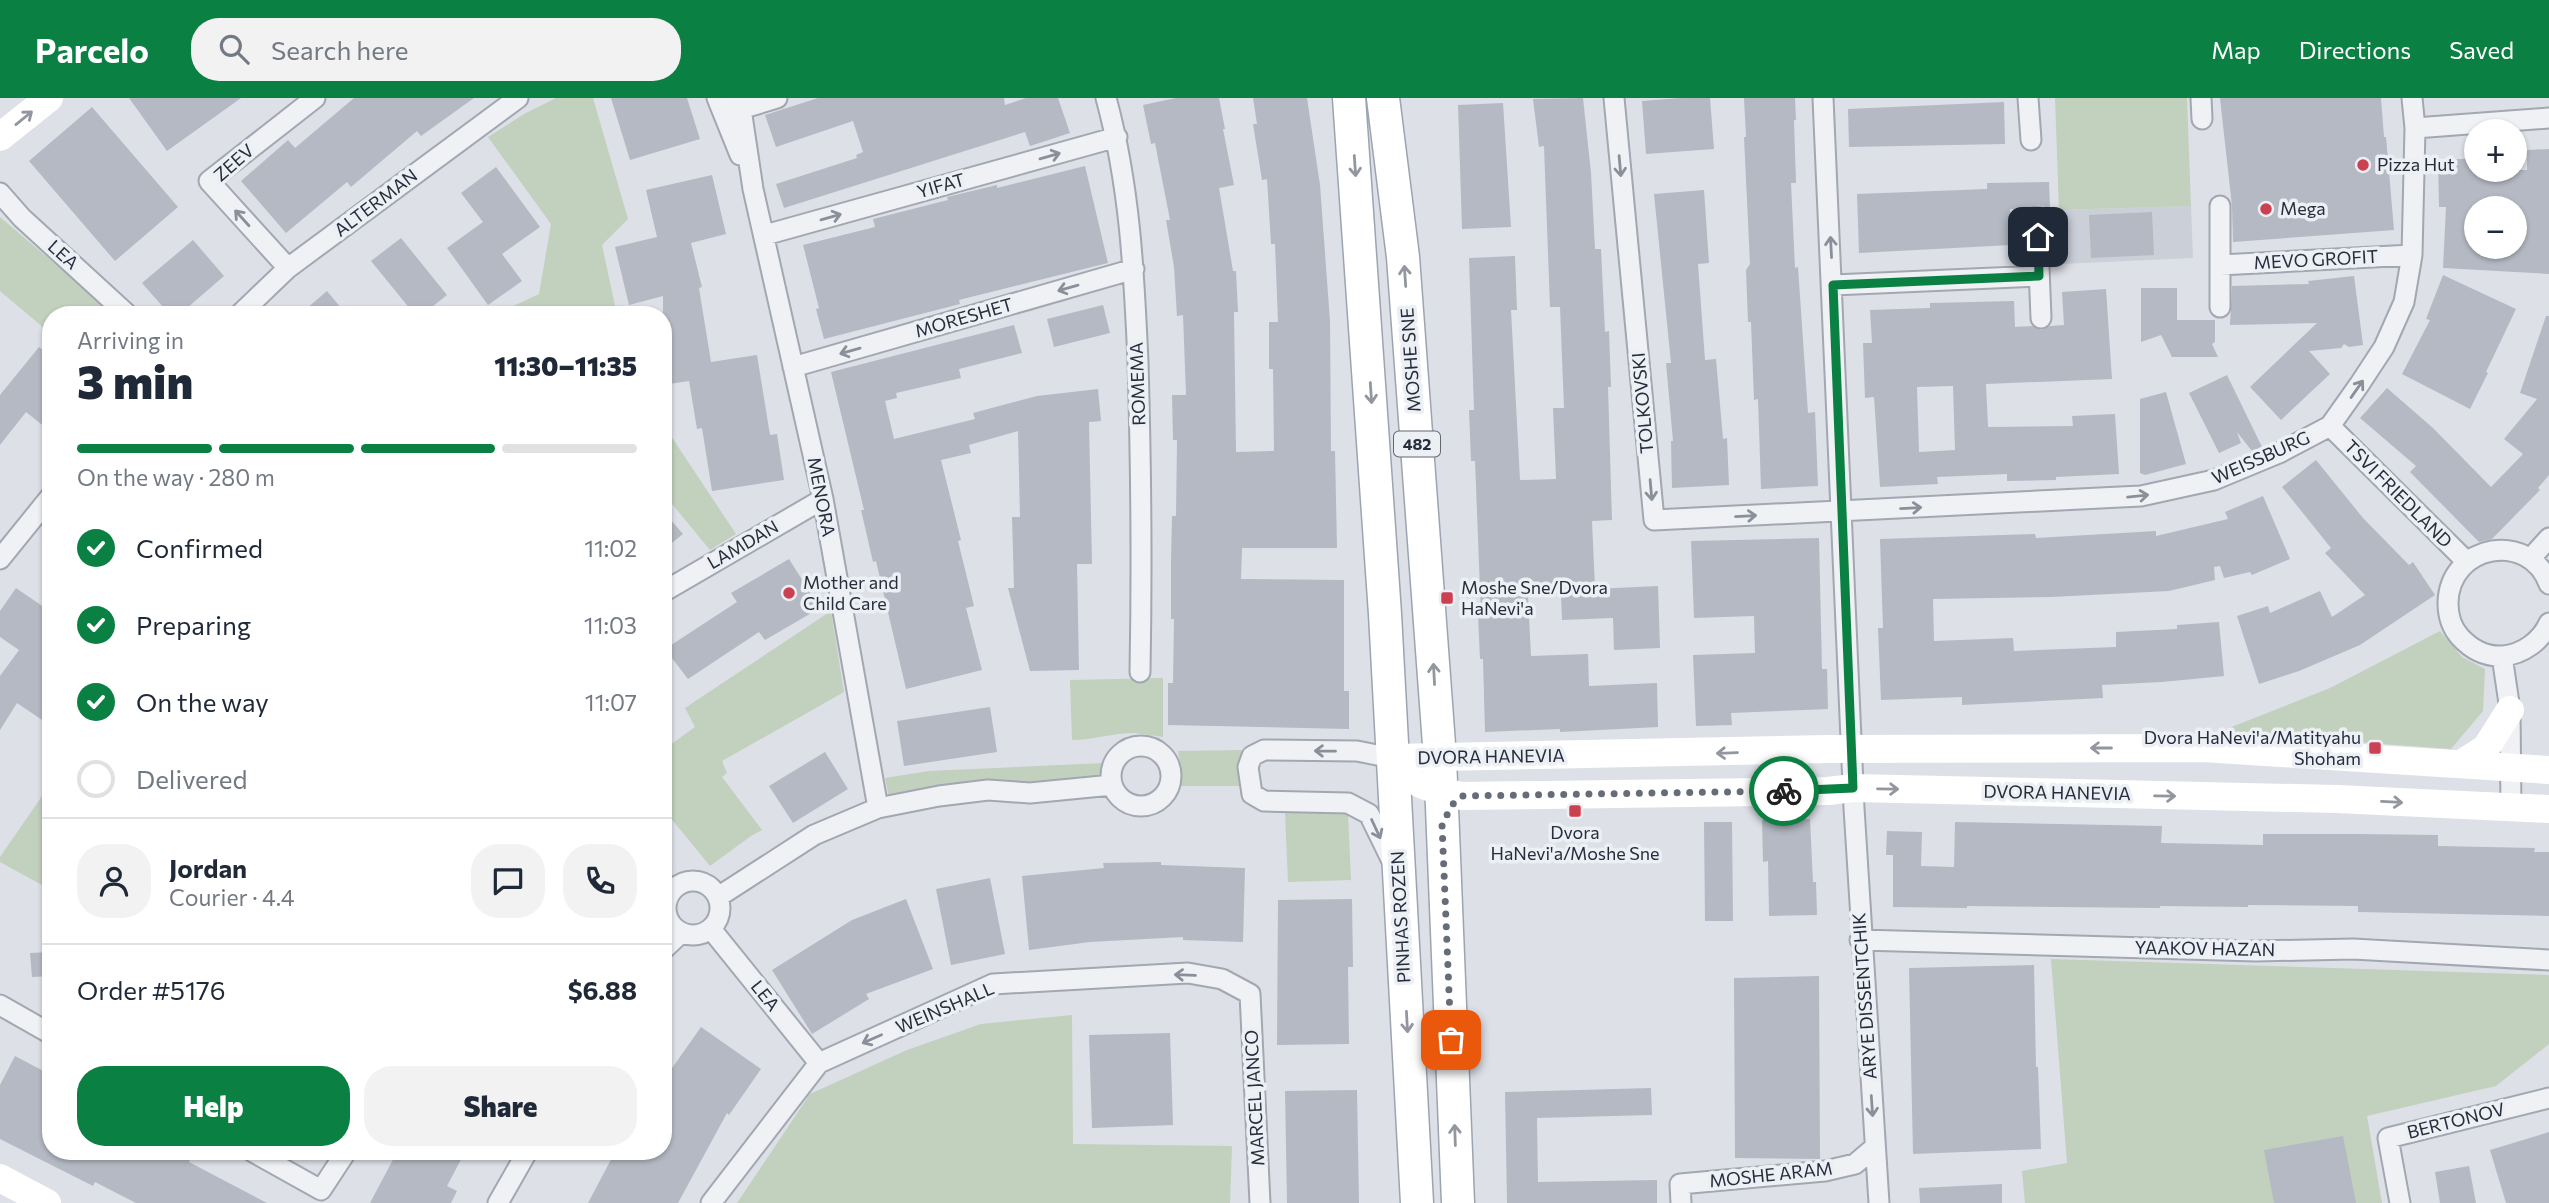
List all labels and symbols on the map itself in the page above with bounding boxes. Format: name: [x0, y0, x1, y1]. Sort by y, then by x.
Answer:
one-way arrow: [15, 110, 33, 125]
street label: ZEEV: [209, 139, 258, 186]
one-way arrow: [1038, 149, 1061, 162]
place label: Pizza Hut: [2377, 153, 2455, 175]
one-way arrow: [1348, 154, 1361, 177]
one-way arrow: [1614, 154, 1627, 177]
marker: Pizza Hut: [2355, 157, 2371, 173]
street label: ALTERMAN: [329, 164, 421, 241]
street label: YIFAT: [914, 168, 967, 202]
place label: Mega: [2280, 197, 2326, 219]
marker: Mega: [2258, 201, 2274, 217]
pin: [2008, 207, 2068, 267]
one-way arrow: [234, 209, 250, 227]
one-way arrow: [819, 210, 842, 223]
street label: LEA: [44, 235, 83, 274]
one-way arrow: [1824, 237, 1837, 259]
street label: MEVO GROFIT: [2253, 245, 2379, 273]
one-way arrow: [1398, 265, 1411, 288]
one-way arrow: [1058, 282, 1080, 295]
street label: MORESHET: [912, 293, 1015, 341]
street label: MOSHE SNE: [1395, 307, 1425, 413]
street label: ROMEMA: [1125, 342, 1149, 426]
one-way arrow: [839, 345, 862, 358]
street label: TOLKOVSKI: [1627, 352, 1657, 455]
one-way arrow: [2350, 380, 2364, 399]
one-way arrow: [1364, 381, 1377, 404]
street label: WEISSBURG: [2208, 426, 2313, 488]
road number: 482: [1394, 432, 1440, 456]
street label: TSVI FRIEDLAND: [2340, 435, 2457, 552]
street label: MENORA: [803, 455, 840, 539]
one-way arrow: [1645, 478, 1658, 501]
one-way arrow: [2126, 489, 2149, 502]
one-way arrow: [1899, 501, 1921, 514]
one-way arrow: [1735, 510, 1758, 523]
street label: LAMDAN: [703, 515, 782, 573]
place label: Mother and Child Care: [803, 571, 899, 614]
place label: Moshe Sne/Dvora HaNevi'a: [1461, 576, 1608, 619]
marker: Mother and Child Care: [781, 585, 797, 601]
marker: Moshe Sne/Dvora HaNevi'a: [1439, 590, 1455, 606]
one-way arrow: [1427, 663, 1440, 686]
place label: Dvora HaNevi'a/Matityahu Shoham: [2144, 726, 2361, 769]
marker: Dvora HaNevi'a/Matityahu Shoham: [2367, 740, 2383, 756]
one-way arrow: [2090, 741, 2113, 755]
one-way arrow: [1313, 744, 1336, 758]
street label: DVORA HANEVIA: [1417, 744, 1565, 768]
one-way arrow: [1715, 746, 1738, 759]
courier: [1749, 756, 1819, 826]
street label: DVORA HANEVIA: [1983, 780, 2131, 804]
one-way arrow: [1877, 782, 1900, 796]
one-way arrow: [2153, 789, 2176, 802]
one-way arrow: [2380, 796, 2403, 809]
marker: Dvora HaNevi'a/Moshe Sne: [1567, 803, 1583, 819]
one-way arrow: [1370, 818, 1384, 839]
place label: Dvora HaNevi'a/Moshe Sne: [1490, 821, 1660, 864]
street label: PINHAS ROZEN: [1386, 850, 1414, 984]
street label: ARYE DISSENTCHIK: [1847, 912, 1881, 1080]
street label: YAAKOV HAZAN: [2135, 936, 2275, 960]
one-way arrow: [1174, 968, 1197, 981]
street label: LEA: [747, 975, 785, 1015]
street label: WEINSHALL: [892, 976, 997, 1038]
one-way arrow: [1401, 1010, 1414, 1032]
pin: [1421, 1010, 1481, 1070]
street label: MARCEL JANCO: [1239, 1029, 1269, 1167]
one-way arrow: [862, 1033, 883, 1046]
one-way arrow: [1866, 1094, 1879, 1117]
street label: BERTONOV: [2405, 1097, 2507, 1143]
one-way arrow: [1448, 1124, 1461, 1147]
street label: MOSHE ARAM: [1708, 1157, 1834, 1191]

